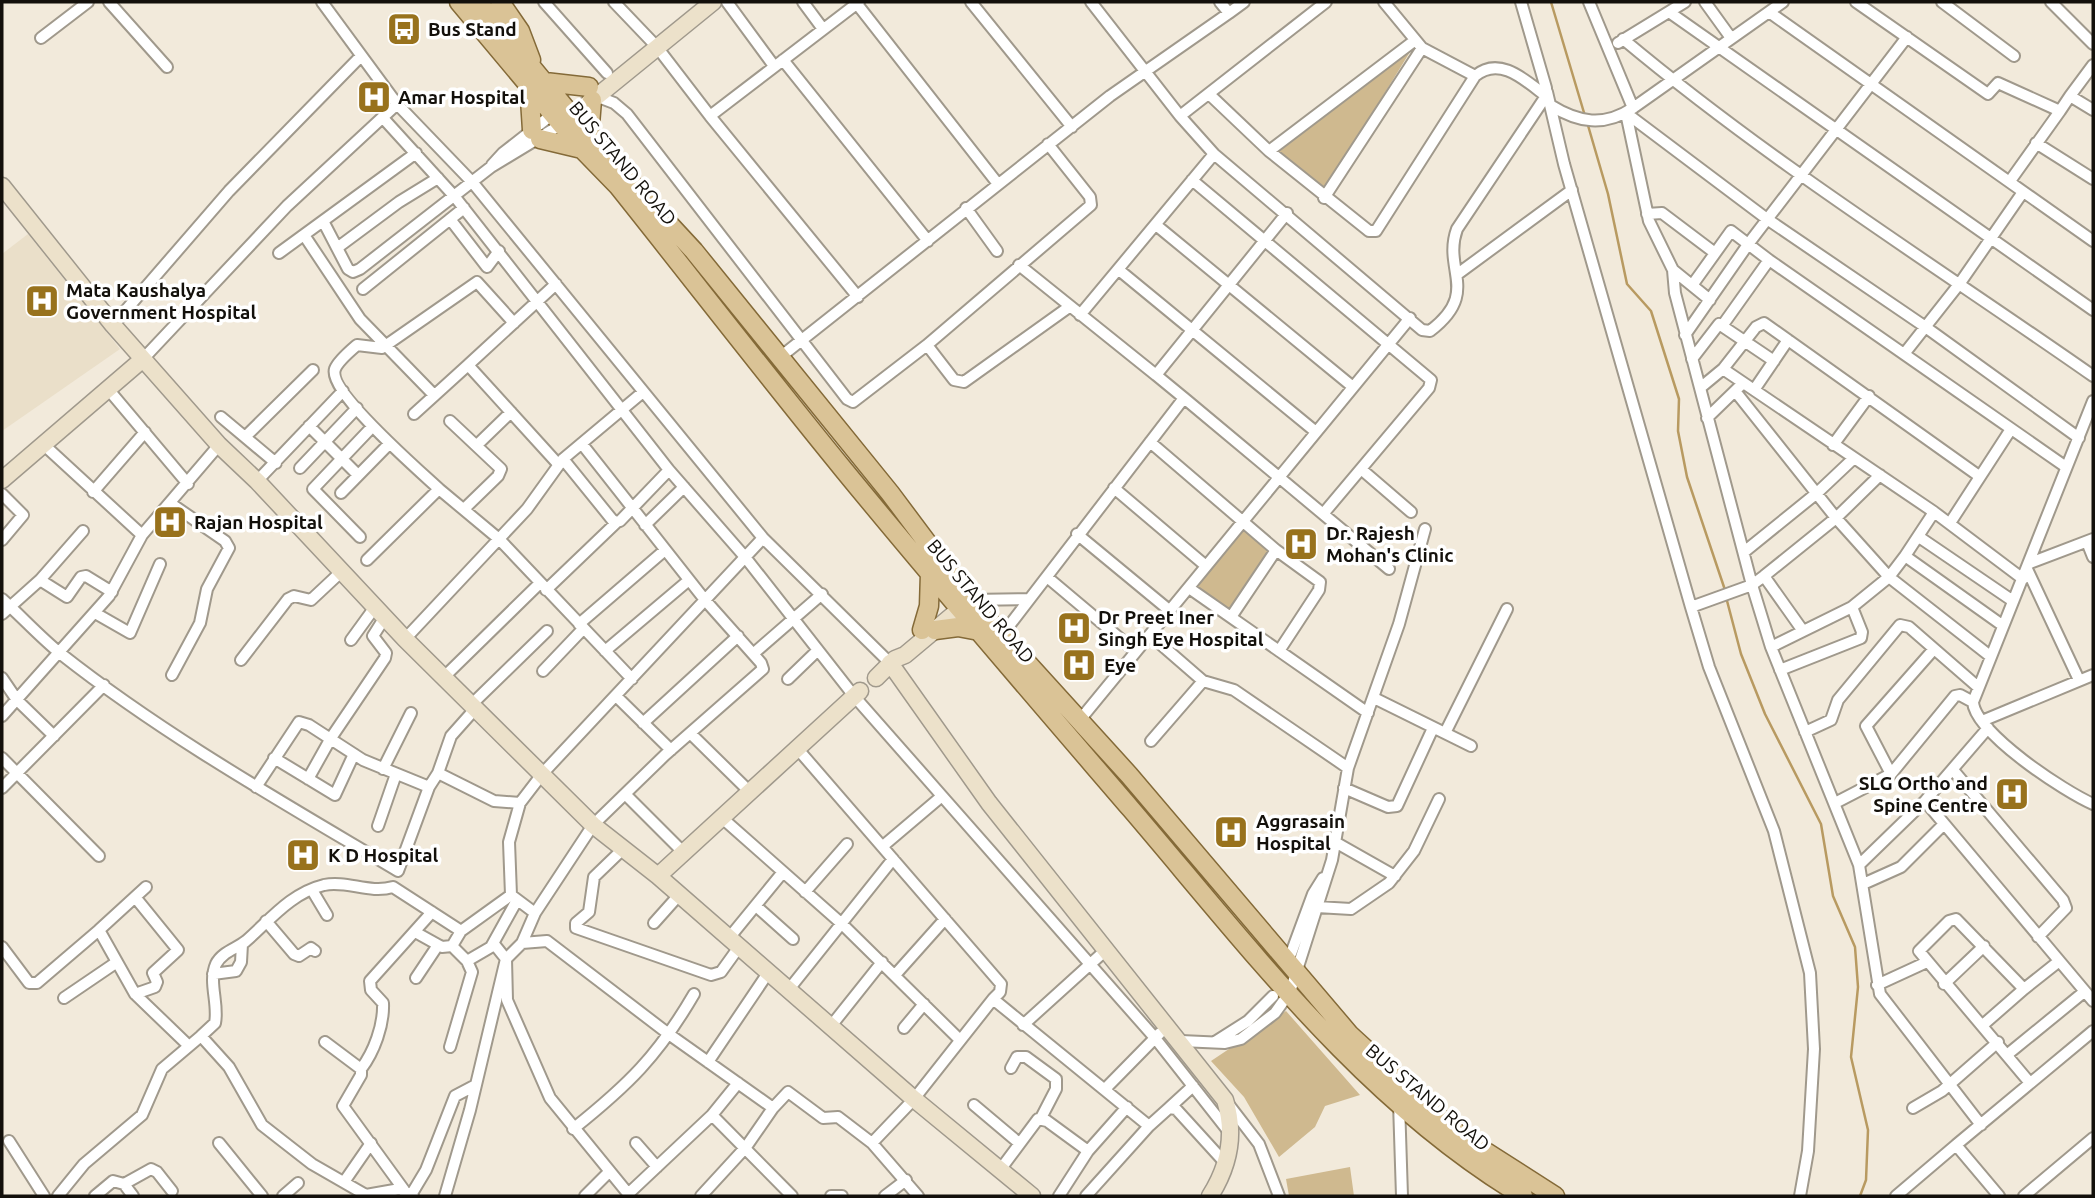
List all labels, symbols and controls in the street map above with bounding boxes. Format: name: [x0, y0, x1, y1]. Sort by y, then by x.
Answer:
bus stop icon: Bus Stand: [385, 10, 423, 48]
place label: Bus Stand: [428, 18, 517, 40]
hospital icon: Amar Hospital: [355, 78, 393, 116]
place label: Amar Hospital: [398, 86, 525, 108]
street label: BUS STAND ROAD: [565, 97, 681, 229]
place label: Mata Kaushalya Government Hospital: [66, 279, 256, 323]
hospital icon: Mata Kaushalya Government Hospital: [23, 282, 61, 320]
hospital icon: Rajan Hospital: [151, 503, 189, 541]
place label: Rajan Hospital: [194, 511, 323, 533]
place label: Dr. Rajesh Mohan's Clinic: [1326, 522, 1454, 566]
hospital icon: Dr. Rajesh Mohan's Clinic: [1282, 525, 1320, 563]
street label: BUS STAND ROAD: [923, 535, 1039, 667]
place label: Dr Preet Iner Singh Eye Hospital: [1098, 606, 1264, 650]
hospital icon: Dr Preet Iner Singh Eye Hospital: [1055, 609, 1093, 647]
hospital icon: Eye: [1060, 646, 1098, 684]
place label: Eye: [1104, 654, 1136, 676]
place label: SLG Ortho and Spine Centre: [1859, 772, 1988, 816]
hospital icon: SLG Ortho and Spine Centre: [1993, 775, 2031, 813]
place label: Aggrasain Hospital: [1256, 810, 1345, 854]
hospital icon: Aggrasain Hospital: [1212, 813, 1250, 851]
hospital icon: K D Hospital: [284, 836, 322, 874]
place label: K D Hospital: [328, 844, 439, 866]
street label: BUS STAND ROAD: [1362, 1039, 1494, 1155]

